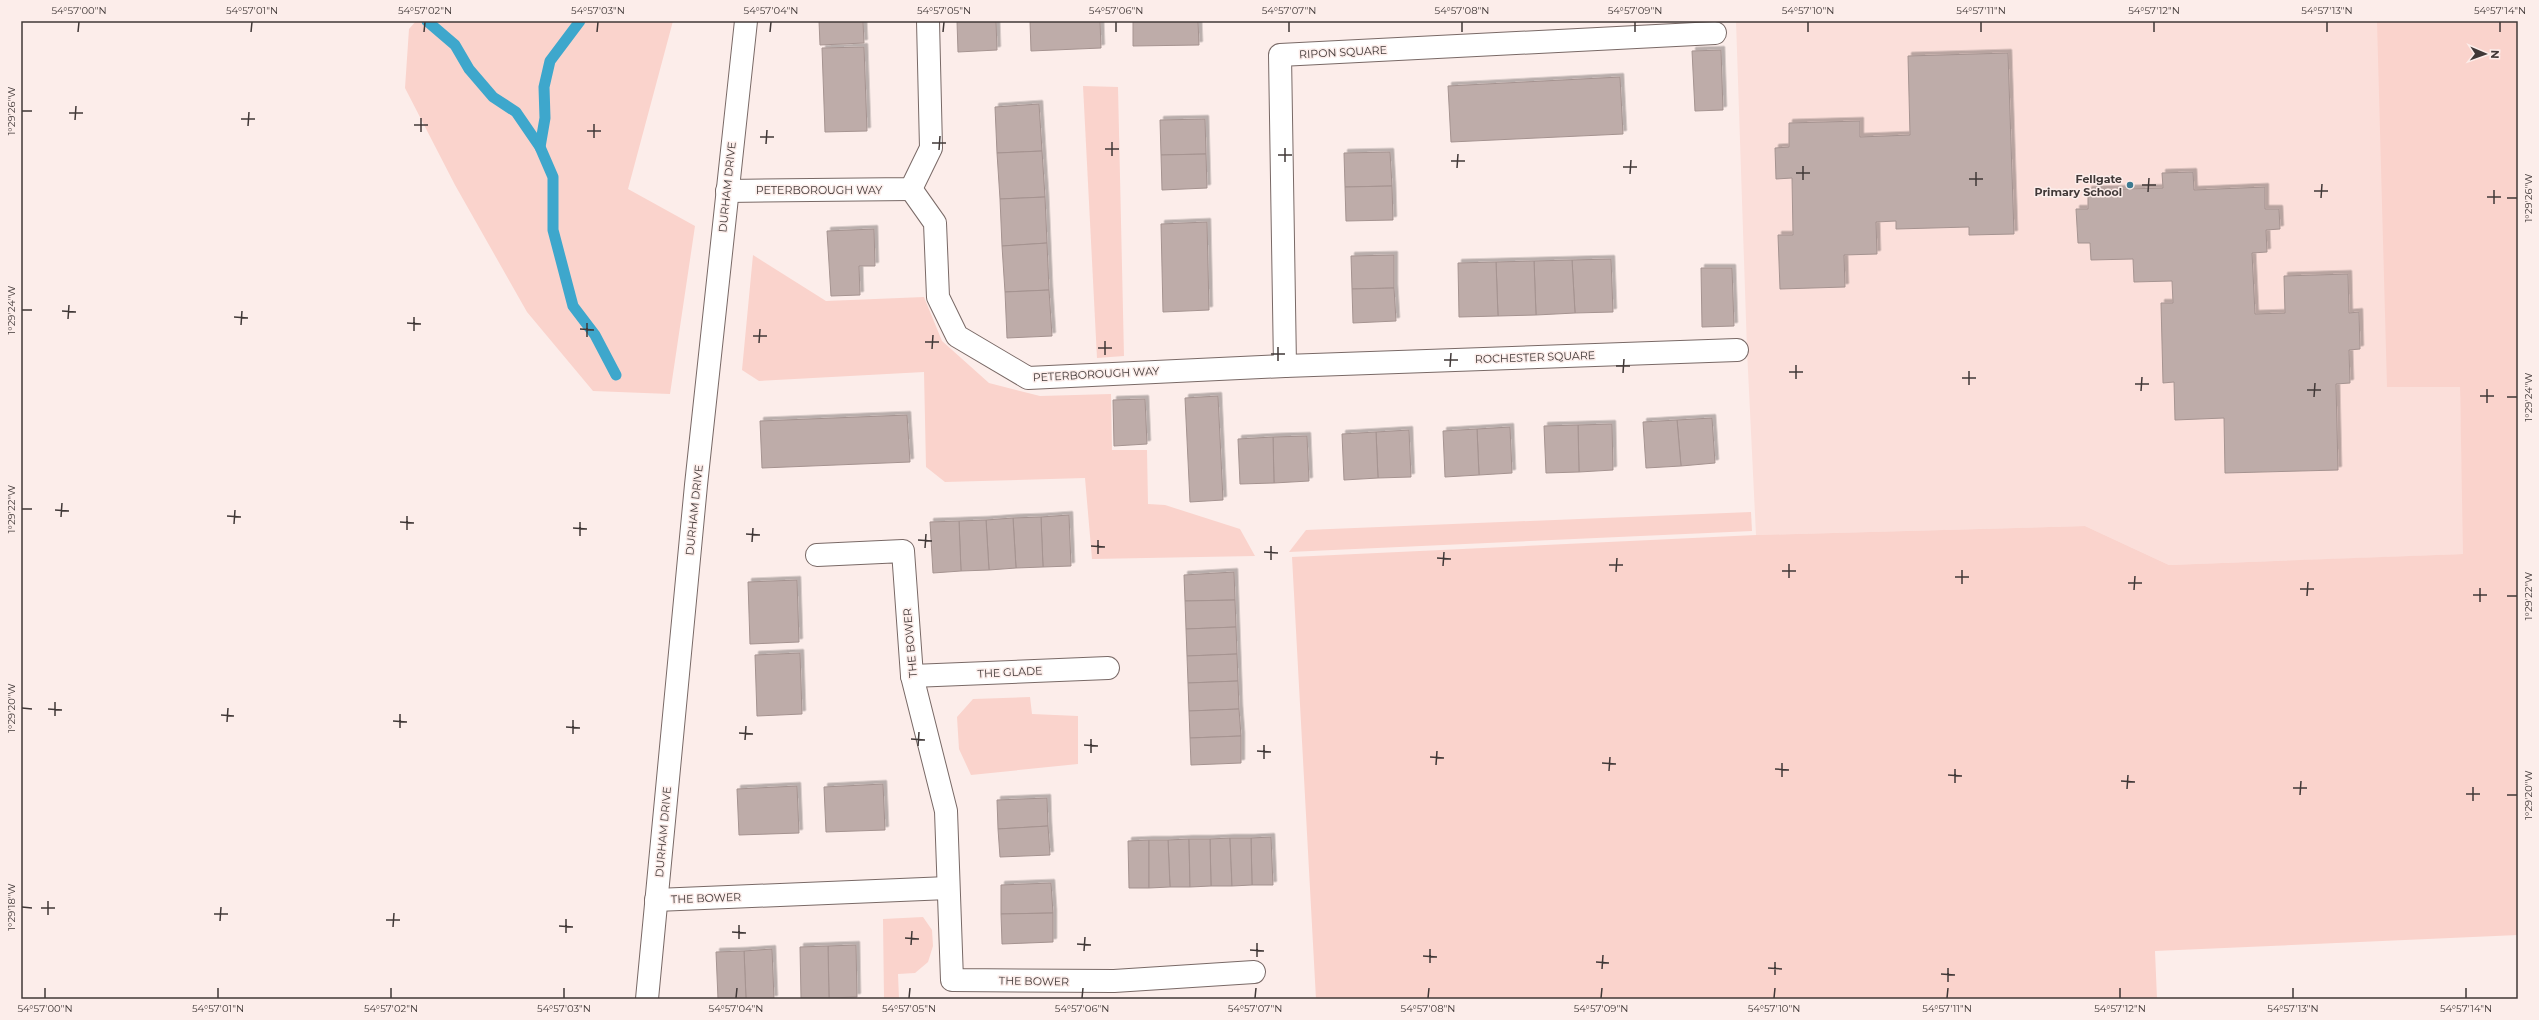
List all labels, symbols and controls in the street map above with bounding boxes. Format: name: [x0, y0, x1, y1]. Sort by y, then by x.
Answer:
text: 54°57'00"N: [51, 4, 107, 17]
text: 54°57'01"N: [226, 4, 278, 17]
text: 54°57'02"N: [398, 4, 452, 17]
text: 54°57'03"N: [571, 4, 625, 17]
text: 54°57'04"N: [744, 4, 798, 17]
text: 54°57'05"N: [917, 4, 971, 17]
text: 54°57'06"N: [1089, 4, 1143, 17]
text: 54°57'07"N: [1262, 4, 1316, 17]
text: 54°57'08"N: [1435, 4, 1489, 17]
text: 54°57'09"N: [1608, 4, 1662, 17]
text: 54°57'10"N: [1782, 4, 1834, 17]
text: 54°57'11"N: [1956, 4, 2006, 17]
text: 54°57'12"N: [2128, 4, 2180, 17]
text: 54°57'13"N: [2301, 4, 2353, 17]
text: 54°57'14"N: [2474, 4, 2526, 17]
north arrow: [2465, 34, 2505, 74]
street label: RIPON SQUARE: [1299, 43, 1387, 61]
text: N: [2488, 50, 2502, 59]
text: 1°29'26"W: [5, 87, 18, 135]
street label: DURHAM DRIVE: [715, 141, 739, 233]
place label: Fellgate Primary School: [2034, 172, 2122, 199]
text: 1°29'26"W: [2522, 174, 2535, 222]
marker: Fellgate Primary School: [2125, 180, 2135, 190]
street label: PETERBOROUGH WAY: [756, 183, 882, 197]
text: 1°29'24"W: [5, 286, 18, 334]
street label: ROCHESTER SQUARE: [1475, 348, 1595, 366]
street label: PETERBOROUGH WAY: [1032, 364, 1160, 384]
text: 1°29'24"W: [2522, 373, 2535, 421]
street label: DURHAM DRIVE: [682, 464, 706, 556]
text: 1°29'22"W: [5, 485, 18, 533]
text: 1°29'22"W: [2522, 572, 2535, 620]
street label: THE BOWER: [900, 607, 920, 679]
street label: THE GLADE: [977, 663, 1043, 681]
text: 1°29'20"W: [5, 683, 18, 733]
text: 1°29'20"W: [2522, 770, 2535, 820]
street label: DURHAM DRIVE: [652, 786, 674, 878]
text: 1°29'18"W: [5, 883, 18, 931]
street label: THE BOWER: [671, 890, 741, 906]
street label: THE BOWER: [999, 973, 1069, 989]
text: 54°57'00"N: [17, 1002, 73, 1015]
text: 54°57'01"N: [192, 1002, 244, 1015]
text: 54°57'02"N: [364, 1002, 418, 1015]
text: 54°57'03"N: [537, 1002, 591, 1015]
text: 54°57'04"N: [709, 1002, 763, 1015]
text: 54°57'05"N: [882, 1002, 936, 1015]
text: 54°57'06"N: [1055, 1002, 1109, 1015]
text: 54°57'07"N: [1228, 1002, 1282, 1015]
text: 54°57'08"N: [1401, 1002, 1455, 1015]
text: 54°57'09"N: [1574, 1002, 1628, 1015]
text: 54°57'10"N: [1748, 1002, 1800, 1015]
text: 54°57'11"N: [1922, 1002, 1972, 1015]
text: 54°57'12"N: [2094, 1002, 2146, 1015]
text: 54°57'13"N: [2267, 1002, 2319, 1015]
text: 54°57'14"N: [2440, 1002, 2492, 1015]

